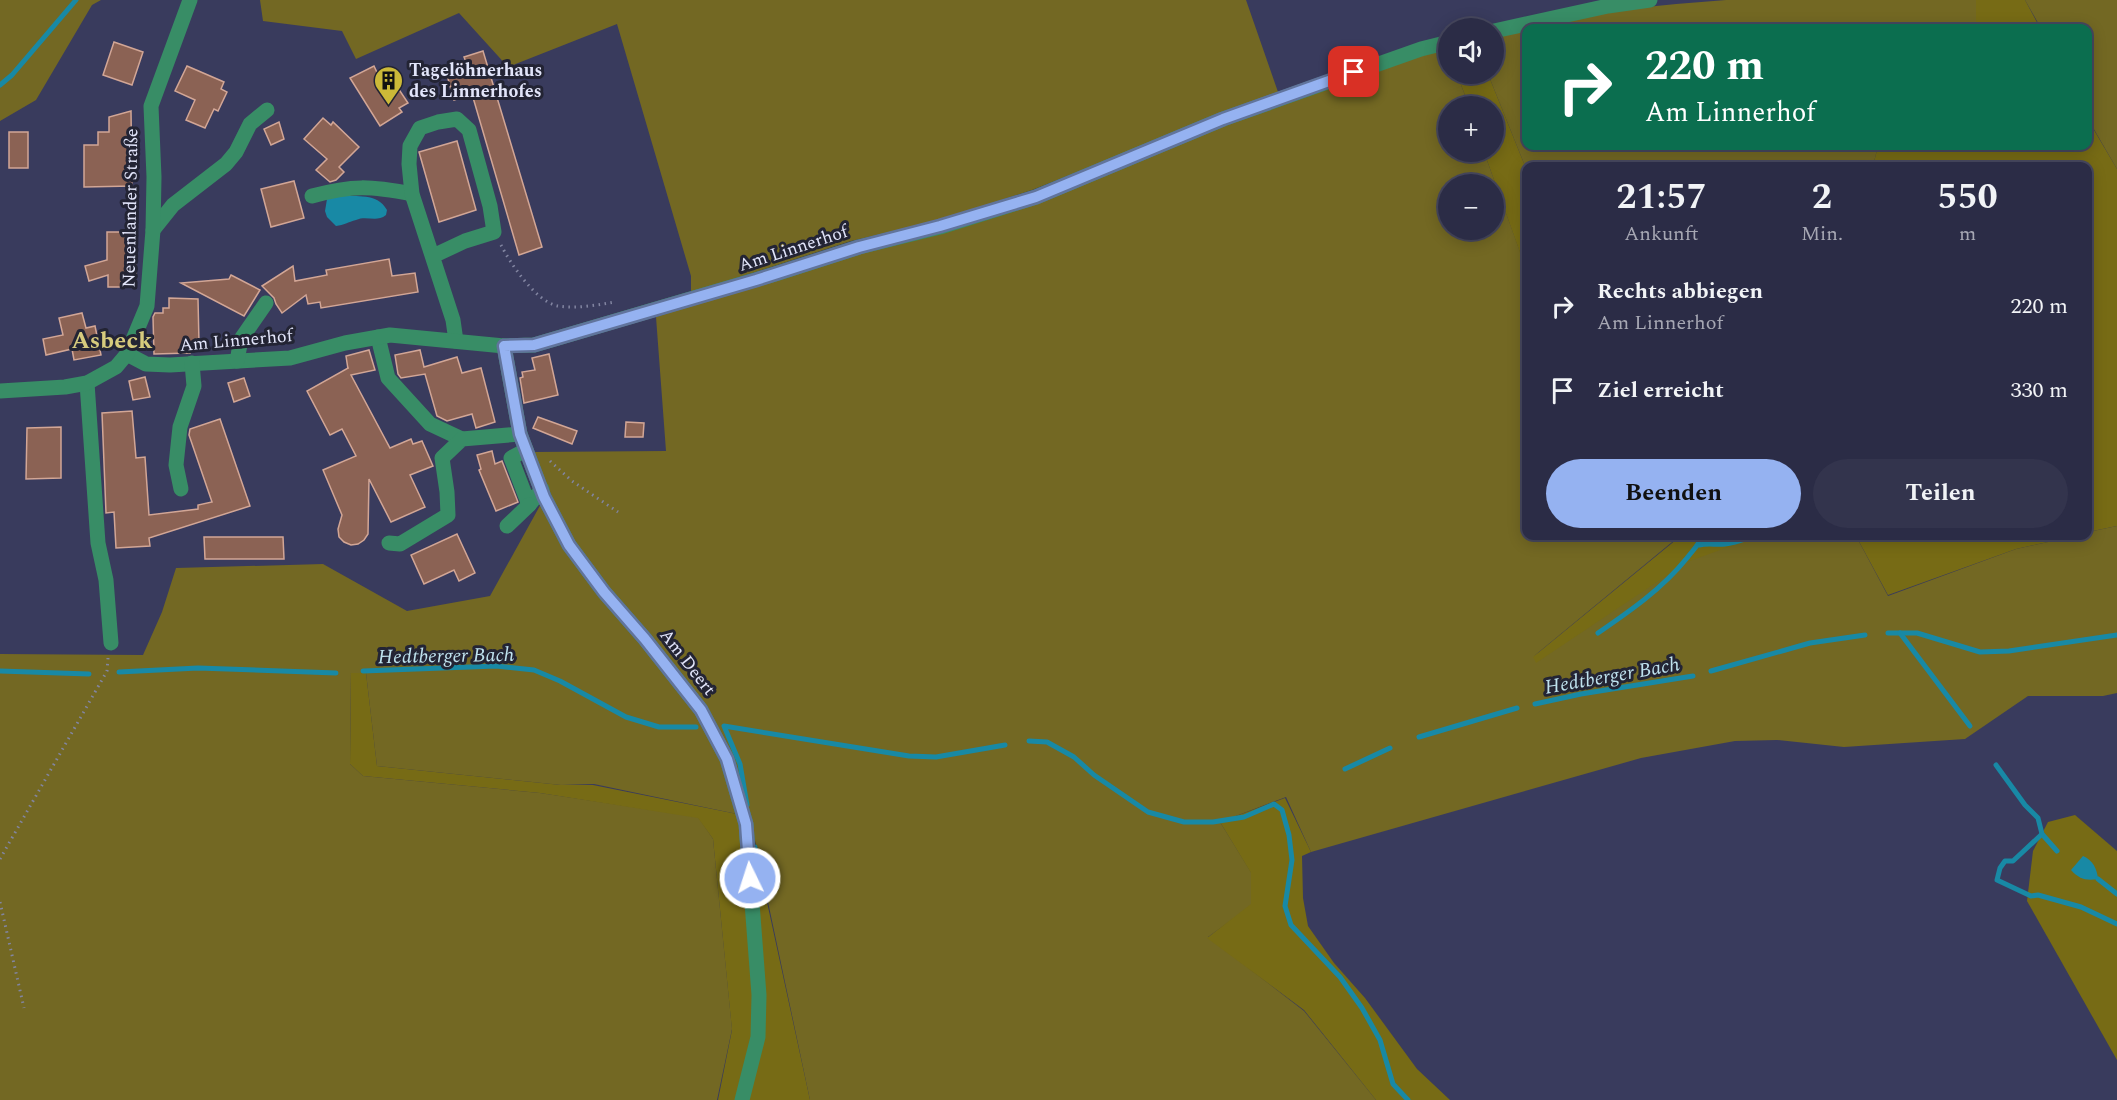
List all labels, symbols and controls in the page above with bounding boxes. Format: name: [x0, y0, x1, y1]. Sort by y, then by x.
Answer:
map controls: [1438, 18, 1504, 240]
button: sound: [1438, 18, 1504, 84]
text: 220 m: [1645, 35, 1764, 98]
pin: [1328, 46, 1379, 97]
icon: right: [1546, 48, 1624, 126]
icon: arrive: [1337, 55, 1370, 88]
place label: Tagelöhnerhaus des Linnerhofes: [409, 57, 542, 105]
building icon: Tagelöhnerhaus des Linnerhofes: [372, 64, 404, 106]
text: Am Linnerhof: [1645, 92, 1815, 134]
button: +: [1438, 96, 1504, 162]
street label: Neuenlander Straße: [116, 128, 145, 288]
text: 21:57: [1616, 170, 1707, 225]
text: 2: [1812, 170, 1832, 225]
text: 550: [1937, 170, 1998, 225]
button: −: [1438, 174, 1504, 240]
street label: Am Linnerhof: [735, 218, 853, 279]
text: Ankunft: [1624, 219, 1699, 249]
text: Min.: [1801, 219, 1843, 249]
text: m: [1959, 219, 1976, 249]
text: Rechts abbiegen: [1597, 275, 1763, 308]
icon: right: [1546, 290, 1579, 323]
text: 220 m: [2011, 290, 2068, 323]
text: Am Linnerhof: [1597, 308, 1723, 338]
street label: Am Linnerhof: [178, 322, 296, 359]
district label: Asbeck: [71, 323, 153, 359]
icon: arrive: [1546, 374, 1579, 407]
text: Ziel erreicht: [1597, 374, 1724, 407]
text: 330 m: [2011, 374, 2068, 407]
button: Beenden: [1546, 459, 1801, 528]
button: Teilen: [1813, 459, 2068, 528]
street label: Am Deert: [653, 623, 722, 701]
water label: Hedtberger Bach: [378, 640, 514, 672]
water label: Hedtberger Bach: [1542, 649, 1682, 703]
position arrow: [718, 846, 782, 910]

